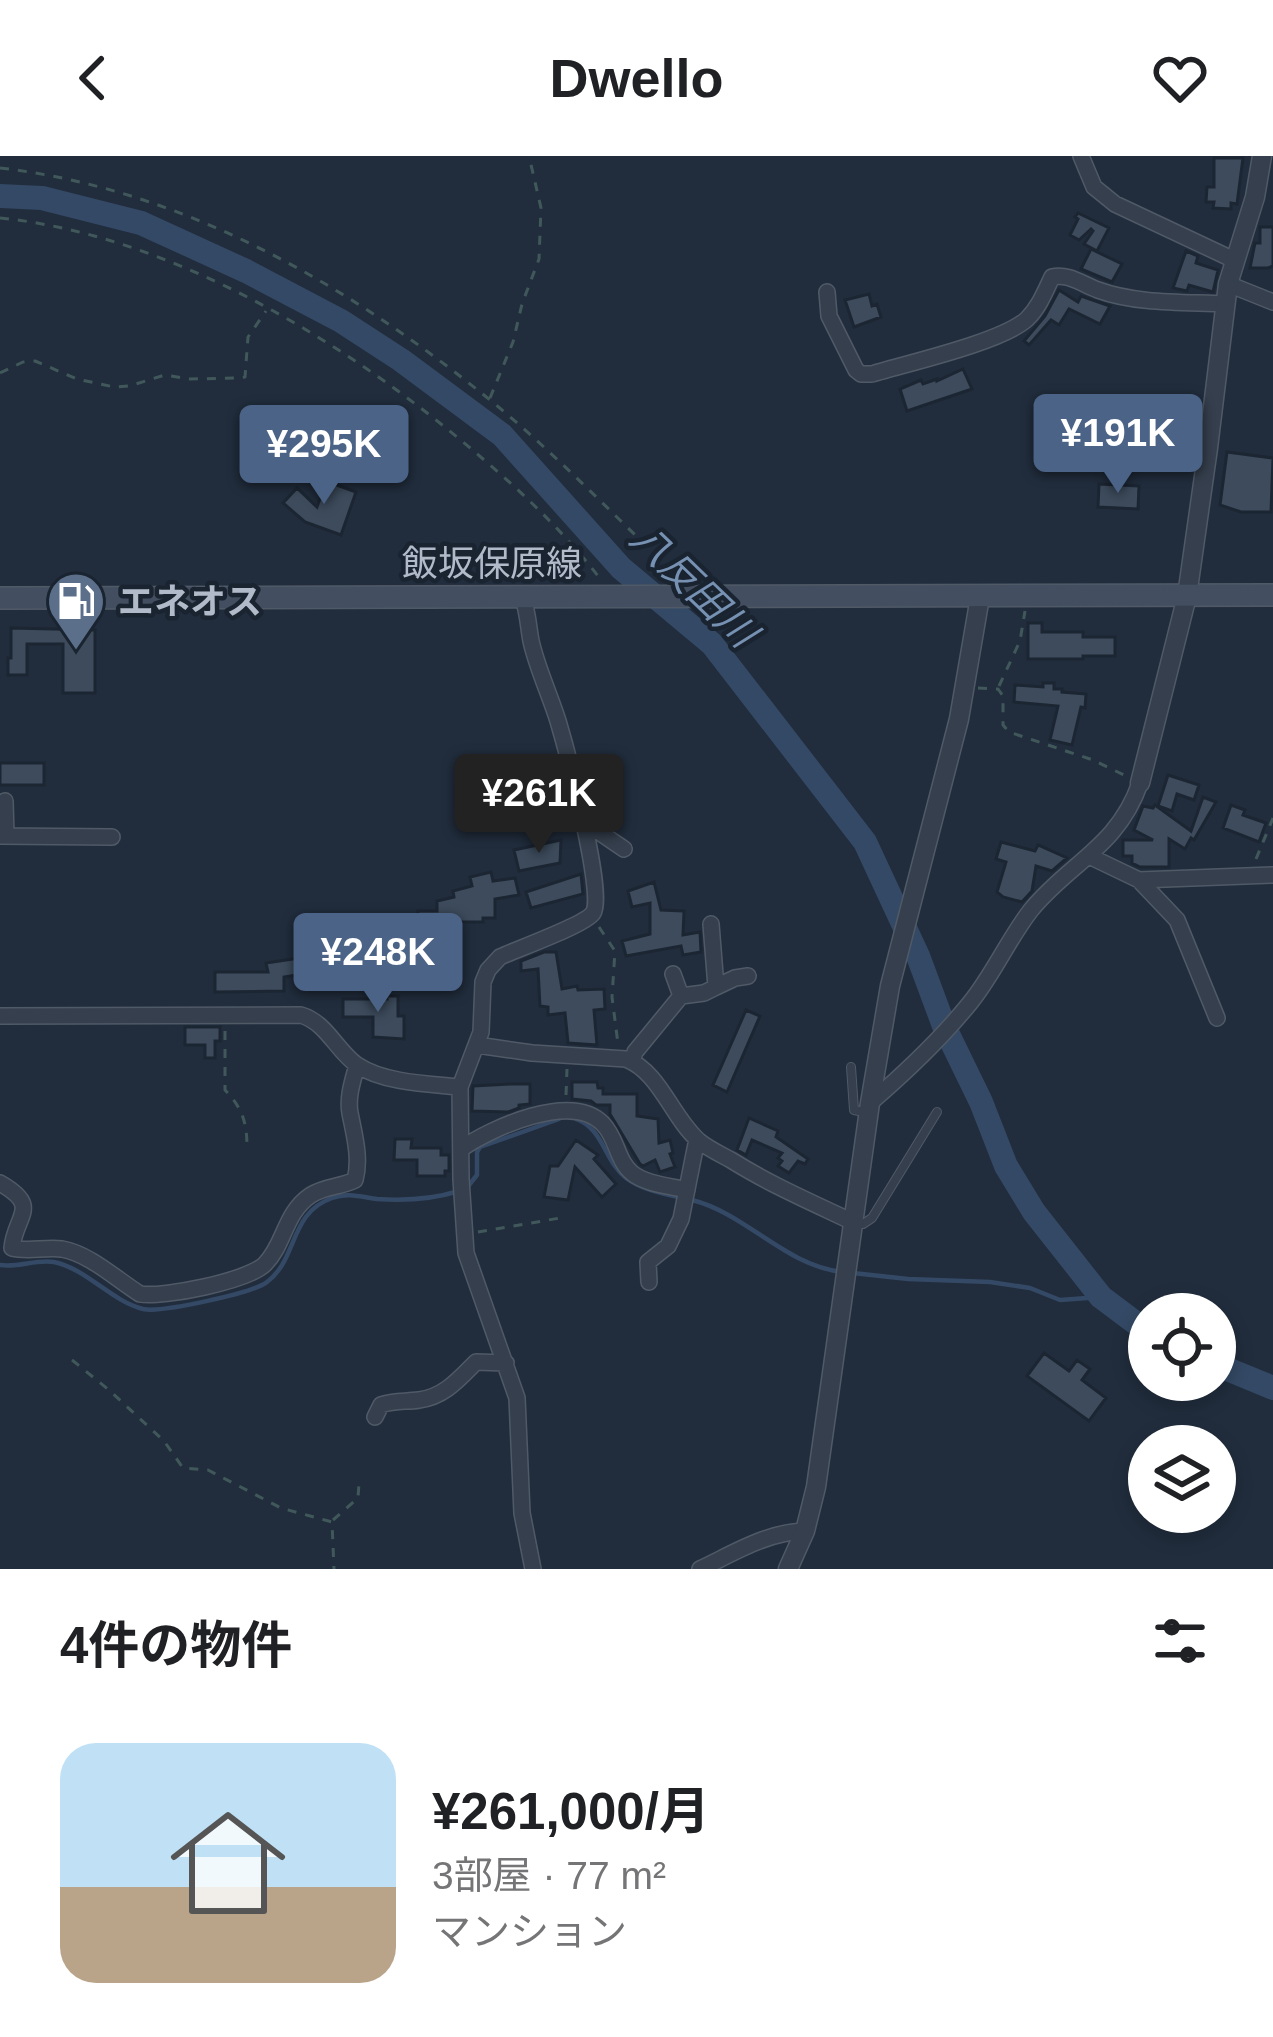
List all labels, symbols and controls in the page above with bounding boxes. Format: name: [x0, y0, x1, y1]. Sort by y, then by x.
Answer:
icon: back: [60, 45, 126, 111]
icon: heart: [1147, 45, 1213, 111]
text: Dwello: [549, 48, 724, 108]
pin: ¥191K: [1034, 394, 1202, 496]
pin: ¥295K: [240, 405, 408, 507]
text: ¥191K: [1061, 411, 1175, 454]
text: ¥295K: [267, 422, 381, 465]
water label: 八反田川: [623, 516, 768, 658]
street label: 飯坂保原線: [402, 543, 582, 584]
fuel station icon: エネオス: [45, 570, 107, 652]
place label: エネオス: [118, 581, 262, 622]
pin: ¥261K: [455, 754, 623, 856]
text: ¥261K: [482, 771, 596, 814]
pin: ¥248K: [294, 913, 462, 1015]
text: ¥248K: [321, 930, 435, 973]
map controls: [1128, 1293, 1236, 1533]
button: locate: [1128, 1293, 1236, 1401]
button: layers: [1128, 1425, 1236, 1533]
icon: filters: [1147, 1608, 1213, 1674]
text: 4件の物件: [60, 1617, 292, 1674]
text: ¥261,000/月: [432, 1783, 710, 1840]
icon: home: [156, 1791, 300, 1935]
text: 3部屋 · 77 m²: [432, 1854, 666, 1897]
text: マンション: [432, 1910, 627, 1953]

